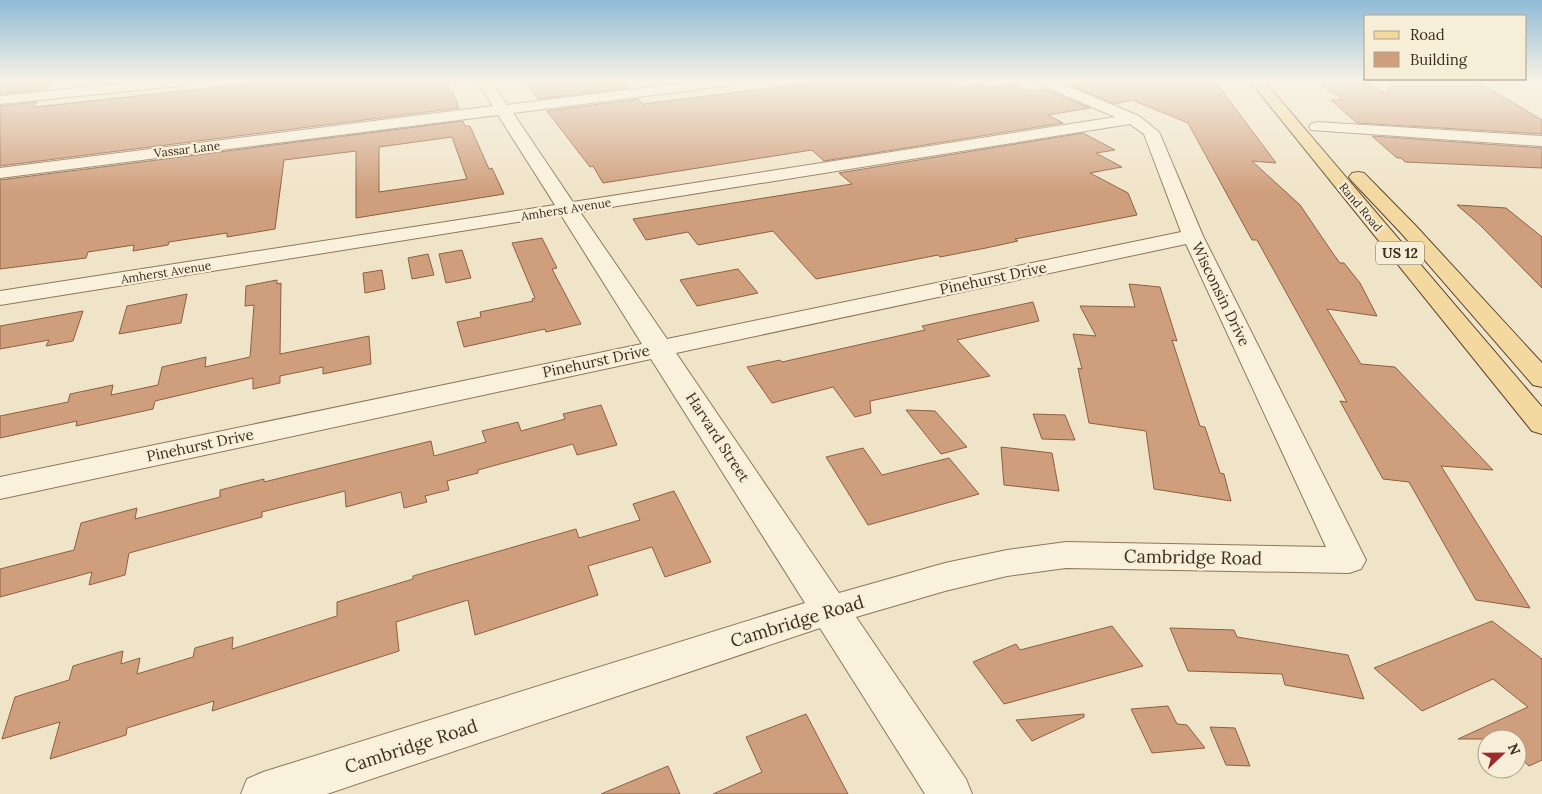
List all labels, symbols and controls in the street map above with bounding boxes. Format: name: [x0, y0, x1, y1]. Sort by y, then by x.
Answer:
legend: [1364, 15, 1527, 80]
text: Road: [1410, 25, 1445, 44]
text: Building: [1410, 50, 1468, 69]
street label: Vassar Lane: [152, 137, 221, 161]
street label: Rand Road: [1336, 180, 1386, 234]
street label: Amherst Avenue: [519, 194, 613, 224]
street label: Wisconsin Drive: [1188, 239, 1254, 349]
road number: US 12: [1376, 242, 1424, 264]
street label: Amherst Avenue: [119, 257, 213, 287]
street label: Pinehurst Drive: [938, 257, 1048, 299]
street label: Pinehurst Drive: [541, 340, 651, 382]
street label: Harvard Street: [682, 389, 754, 485]
street label: Pinehurst Drive: [145, 424, 255, 466]
street label: Cambridge Road: [1124, 544, 1263, 570]
street label: Cambridge Road: [728, 590, 867, 652]
street label: Cambridge Road: [342, 714, 480, 778]
north arrow: [1477, 729, 1527, 779]
text: N: [1504, 741, 1524, 758]

